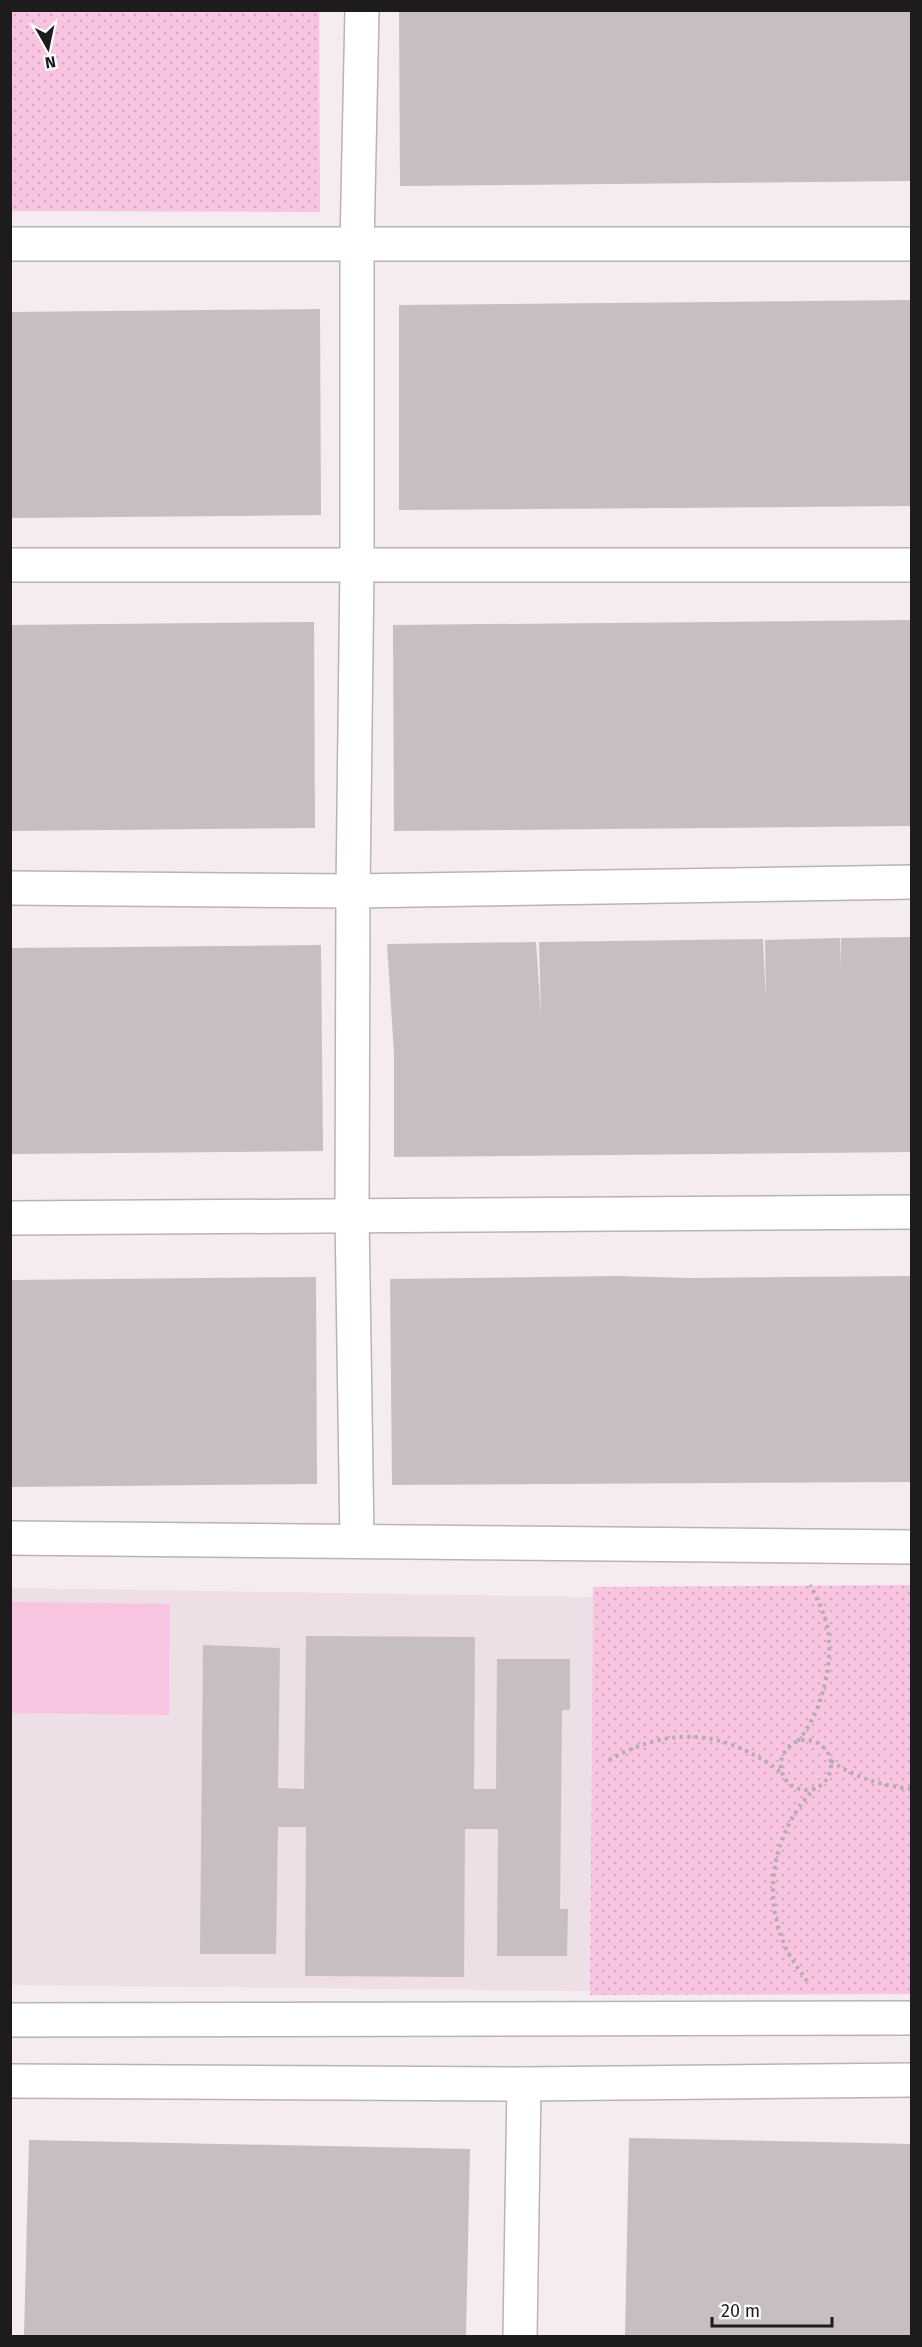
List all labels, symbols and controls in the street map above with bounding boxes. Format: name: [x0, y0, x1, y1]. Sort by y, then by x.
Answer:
north arrow: [18, 18, 78, 78]
text: N: [44, 52, 57, 73]
scale bar: [712, 2290, 832, 2328]
text: 20 m: [721, 2300, 760, 2322]

